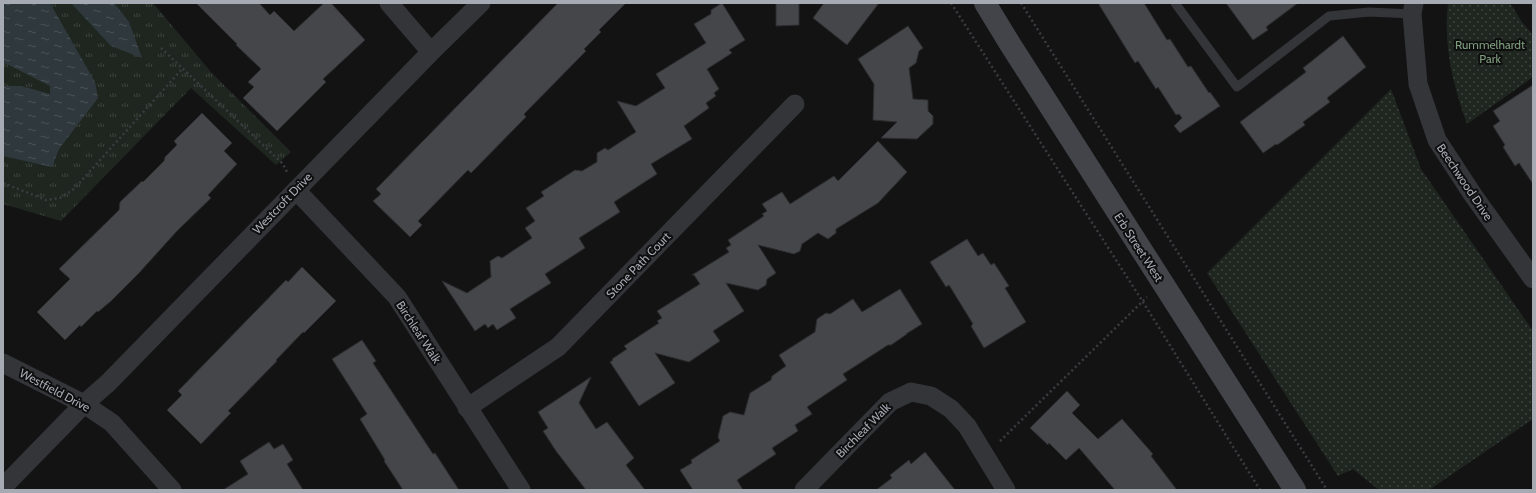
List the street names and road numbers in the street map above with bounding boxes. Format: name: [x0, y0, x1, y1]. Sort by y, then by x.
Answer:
street label: Beechwood Drive: [1434, 141, 1496, 223]
street label: Westcroft Drive: [249, 169, 315, 237]
street label: Erb Street West: [1111, 210, 1167, 284]
street label: Stone Path Court: [603, 229, 673, 301]
street label: Birchleaf Walk: [393, 298, 445, 367]
street label: Westfield Drive: [17, 365, 93, 415]
street label: Birchleaf Walk: [832, 399, 894, 461]

